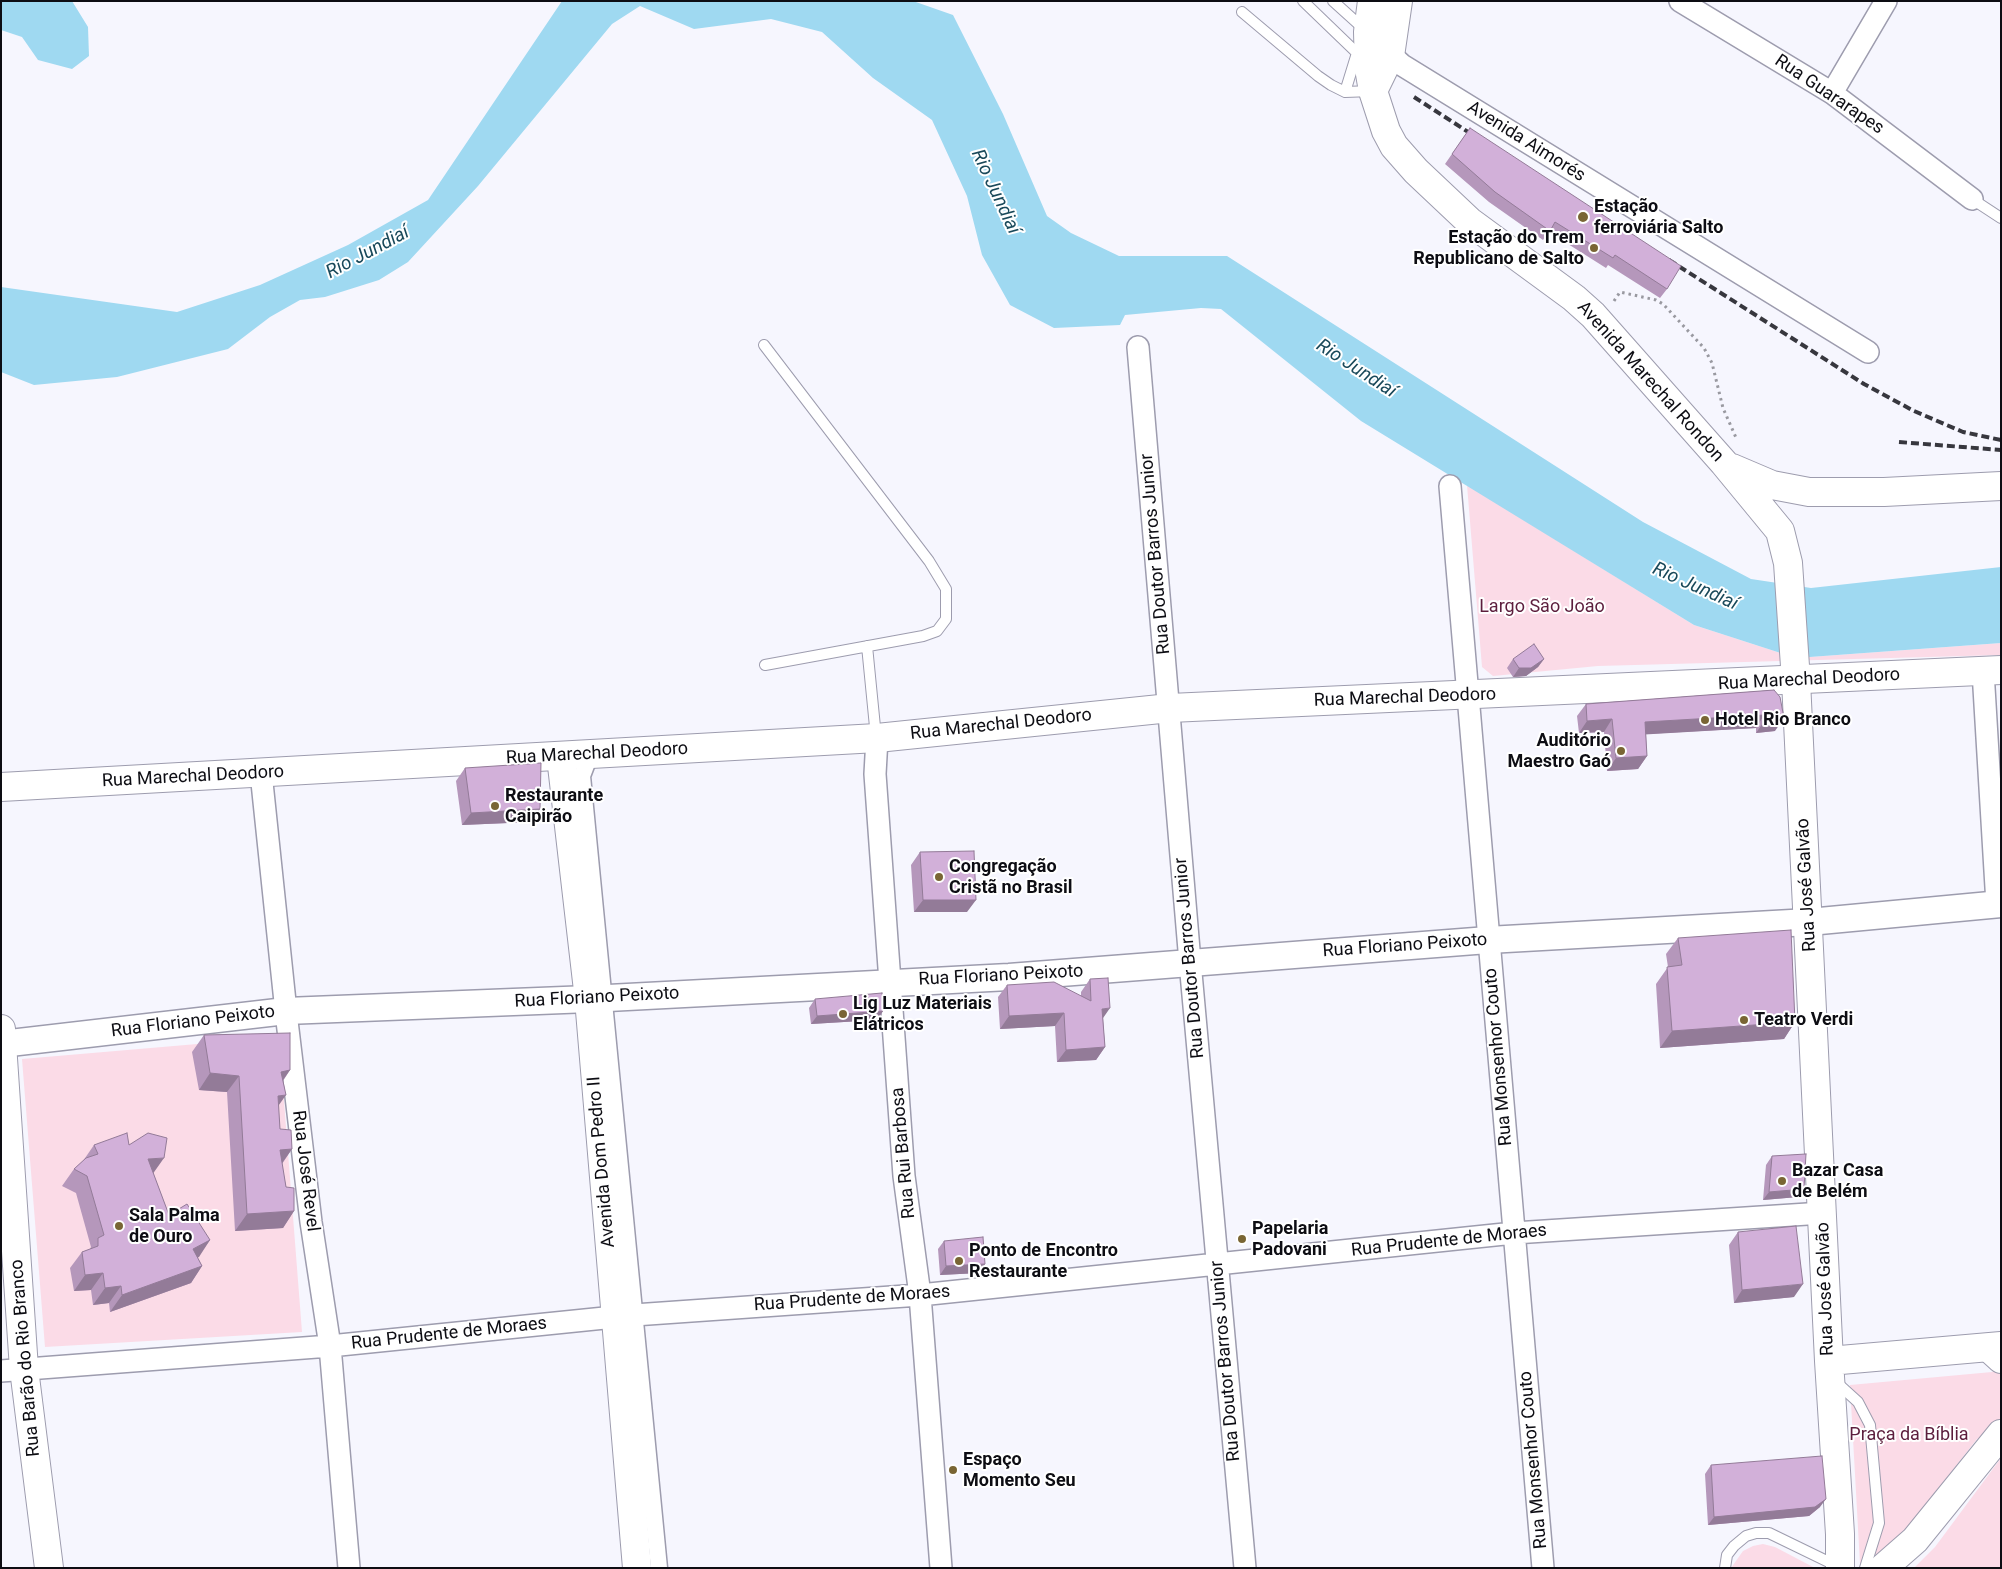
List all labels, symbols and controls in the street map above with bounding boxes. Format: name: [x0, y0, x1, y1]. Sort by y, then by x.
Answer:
street label: Rua Guararapes: [1770, 50, 1888, 140]
street label: Avenida Aimorés: [1463, 97, 1589, 187]
water label: Rio Jundiaí: [965, 146, 1025, 238]
place label: Estação ferroviária Salto: [1594, 196, 1723, 238]
marker: Estação ferroviária Salto: [1576, 210, 1590, 224]
water label: Rio Jundiaí: [322, 222, 414, 284]
place label: Estação do Trem Republicano de Salto: [1413, 227, 1584, 270]
marker: Estação do Trem Republicano de Salto: [1588, 242, 1600, 254]
street label: Avenida Marechal Rondon: [1572, 297, 1728, 467]
water label: Rio Jundiaí: [1312, 335, 1400, 403]
street label: Rua Doutor Barros Junior: [1136, 453, 1176, 655]
water label: Rio Jundiaí: [1649, 558, 1741, 616]
park label: Largo São João: [1479, 596, 1605, 618]
street label: Rua Marechal Deodoro: [1717, 664, 1901, 696]
street label: Rua Marechal Deodoro: [1313, 684, 1497, 712]
street label: Rua Marechal Deodoro: [909, 705, 1093, 745]
place label: Hotel Rio Branco: [1715, 709, 1851, 731]
marker: Hotel Rio Branco: [1699, 714, 1711, 726]
place label: Auditório Maestro Gaó: [1508, 730, 1611, 772]
street label: Rua Marechal Deodoro: [505, 738, 689, 770]
marker: Auditório Maestro Gaó: [1615, 745, 1627, 757]
street label: Rua Marechal Deodoro: [101, 761, 285, 793]
place label: Restaurante Caipirão: [505, 785, 603, 828]
marker: Restaurante Caipirão: [489, 800, 501, 812]
street label: Rua José Galvão: [1793, 818, 1821, 952]
place label: Congregação Cristã no Brasil: [949, 856, 1072, 899]
street label: Rua Doutor Barros Junior: [1170, 857, 1210, 1059]
marker: Congregação Cristã no Brasil: [933, 871, 945, 883]
street label: Rua Floriano Peixoto: [1322, 929, 1488, 963]
street label: Rua Floriano Peixoto: [918, 961, 1084, 991]
street label: Rua Monsenhor Couto: [1480, 967, 1518, 1147]
street label: Rua Floriano Peixoto: [514, 983, 680, 1013]
place label: Lig Luz Materiais Elátricos: [853, 993, 992, 1036]
street label: Rua Floriano Peixoto: [110, 1001, 276, 1043]
marker: Lig Luz Materiais Elátricos: [837, 1008, 849, 1020]
place label: Teatro Verdi: [1754, 1009, 1853, 1031]
marker: Teatro Verdi: [1738, 1014, 1750, 1026]
street label: Avenida Dom Pedro II: [584, 1075, 620, 1249]
street label: Rua Rui Barbosa: [888, 1086, 920, 1220]
street label: Rua José Revel: [287, 1109, 323, 1233]
place label: Bazar Casa de Belém: [1792, 1160, 1883, 1202]
marker: Bazar Casa de Belém: [1776, 1175, 1788, 1187]
place label: Sala Palma de Ouro: [129, 1205, 220, 1248]
place label: Papelaria Padovani: [1252, 1218, 1328, 1260]
marker: Sala Palma de Ouro: [113, 1220, 125, 1232]
street label: Rua Prudente de Moraes: [1350, 1220, 1548, 1262]
street label: Rua José Galvão: [1813, 1222, 1839, 1356]
marker: Papelaria Padovani: [1236, 1233, 1248, 1245]
place label: Ponto de Encontro Restaurante: [969, 1240, 1118, 1282]
marker: Ponto de Encontro Restaurante: [953, 1255, 965, 1267]
street label: Rua Barão do Rio Branco: [7, 1258, 45, 1458]
street label: Rua Doutor Barros Junior: [1206, 1260, 1246, 1462]
street label: Rua Prudente de Moraes: [753, 1281, 951, 1317]
street label: Rua Prudente de Moraes: [350, 1313, 548, 1355]
street label: Rua Monsenhor Couto: [1515, 1370, 1553, 1550]
park label: Praça da Bíblia: [1849, 1424, 1969, 1446]
place label: Espaço Momento Seu: [963, 1449, 1076, 1492]
marker: Espaço Momento Seu: [947, 1464, 959, 1476]

